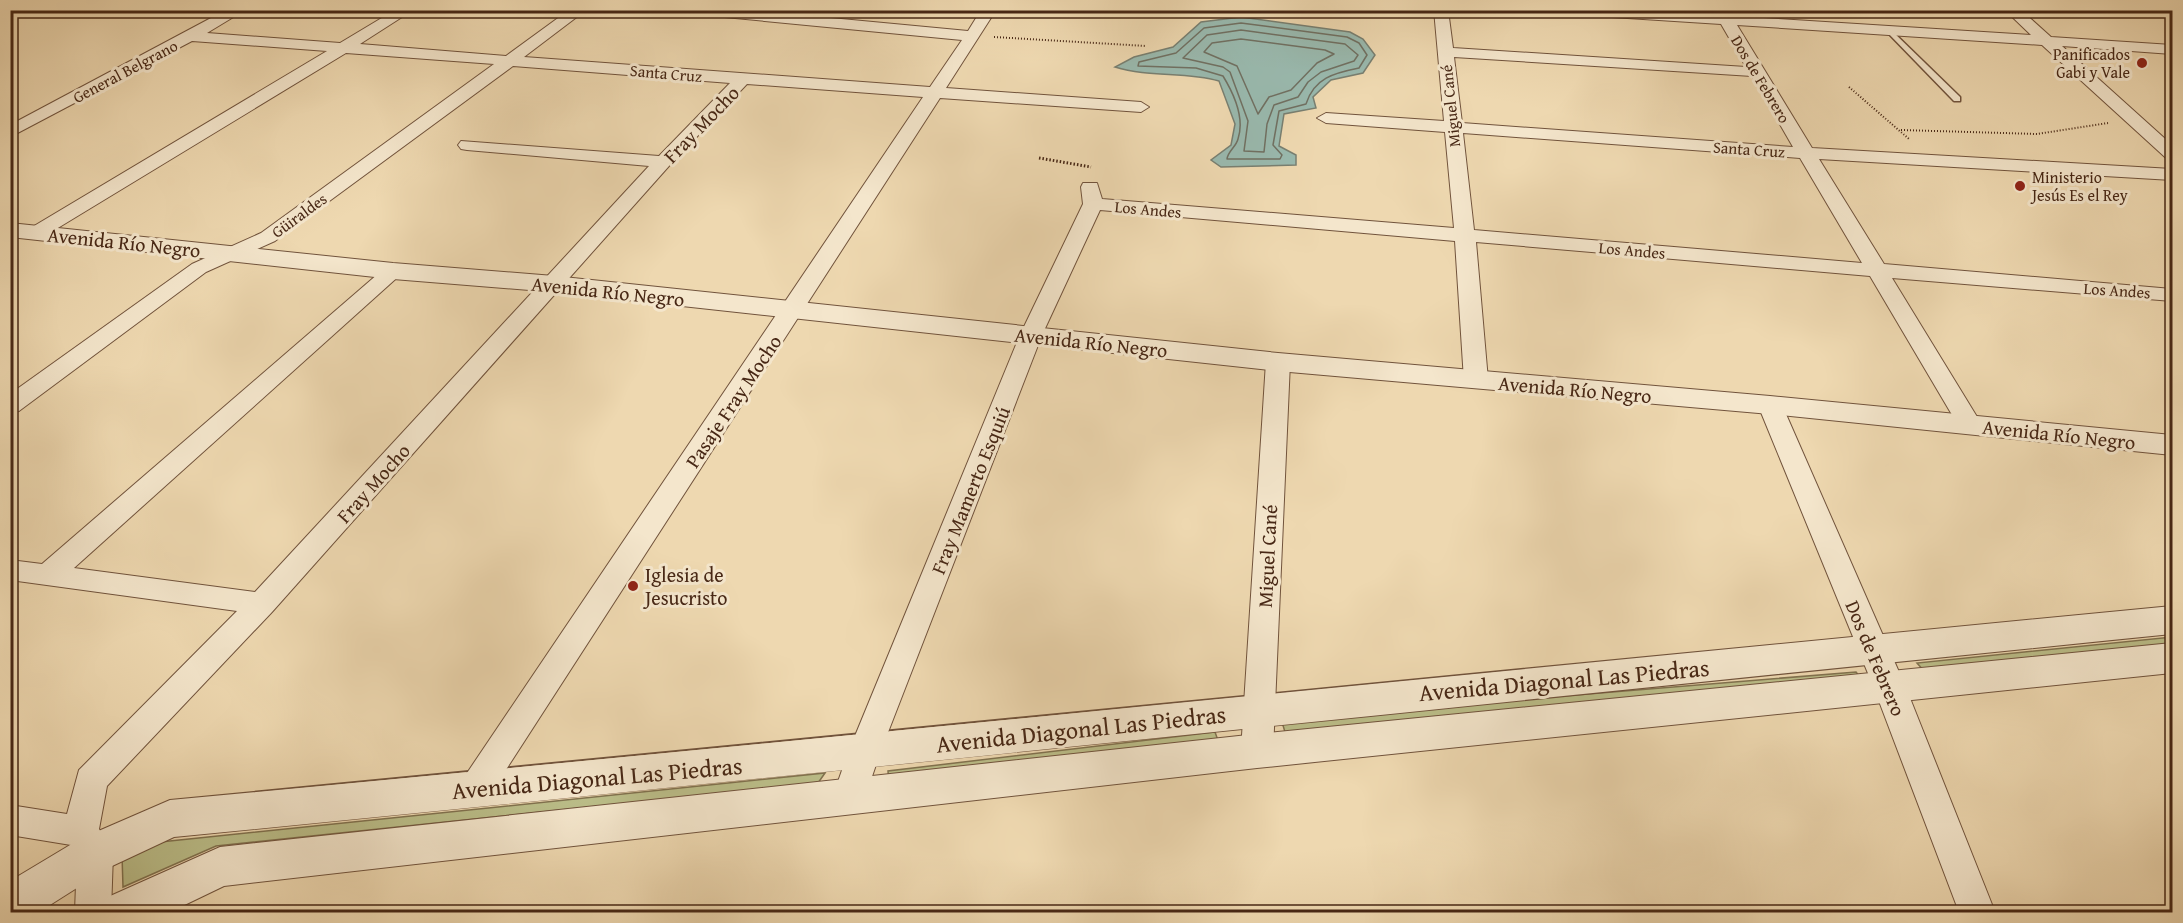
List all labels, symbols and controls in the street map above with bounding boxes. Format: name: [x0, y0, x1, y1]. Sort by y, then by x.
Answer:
street label: Dos de Febrero: [1725, 31, 1797, 127]
street label: General Belgrano: [68, 33, 182, 109]
place label: Panificados Gabi y Vale: [2053, 42, 2130, 84]
marker: Panificados Gabi y Vale: [2135, 56, 2149, 70]
street label: Santa Cruz: [629, 58, 703, 88]
street label: Miguel Cané: [1434, 64, 1466, 148]
street label: Fray Mocho: [656, 79, 746, 169]
street label: Santa Cruz: [1712, 135, 1786, 163]
place label: Ministerio Jesús Es el Rey: [2030, 165, 2128, 207]
marker: Ministerio Jesús Es el Rey: [2013, 179, 2027, 193]
street label: Güiraldes: [266, 187, 332, 243]
street label: Los Andes: [1114, 194, 1182, 224]
street label: Avenida Río Negro: [46, 220, 202, 264]
street label: Los Andes: [1598, 235, 1666, 265]
street label: Avenida Río Negro: [530, 269, 686, 313]
street label: Los Andes: [2083, 276, 2151, 304]
street label: Avenida Río Negro: [1013, 320, 1169, 364]
street label: Pasaje Fray Mocho: [678, 329, 788, 473]
street label: Avenida Río Negro: [1497, 368, 1653, 410]
street label: Fray Mamerto Esquiú: [923, 401, 1017, 578]
street label: Avenida Río Negro: [1981, 412, 2137, 456]
street label: Fray Mocho: [329, 437, 417, 529]
street label: Miguel Cané: [1250, 504, 1284, 608]
place label: Iglesia de Jesucristo: [642, 560, 727, 612]
marker: Iglesia de Jesucristo: [626, 579, 640, 593]
street label: Dos de Febrero: [1839, 596, 1913, 720]
street label: Avenida Diagonal Las Piedras: [1417, 650, 1711, 710]
street label: Avenida Diagonal Las Piedras: [934, 696, 1228, 762]
street label: Avenida Diagonal Las Piedras: [450, 748, 744, 808]

